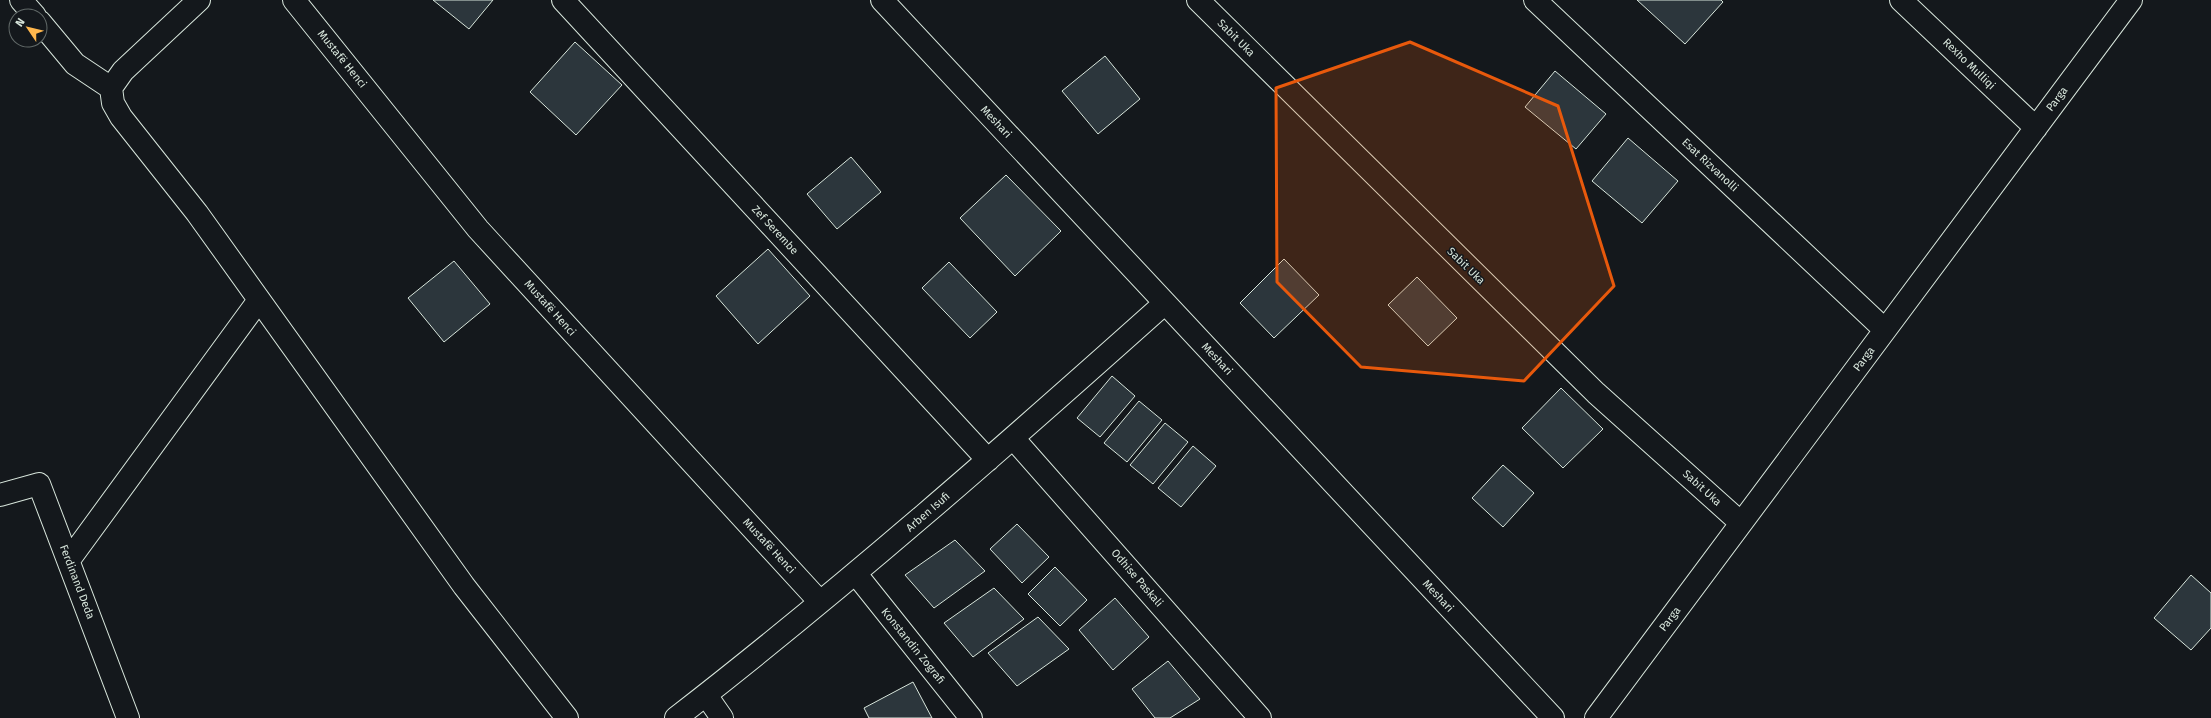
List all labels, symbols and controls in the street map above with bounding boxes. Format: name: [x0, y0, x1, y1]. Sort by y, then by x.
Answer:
north arrow: [8, 8, 48, 48]
text: N: [13, 16, 28, 29]
street label: Sabit Uka: [1215, 17, 1257, 59]
street label: Mustafë Henci: [315, 27, 369, 91]
street label: Rexho Mulliqi: [1940, 36, 1998, 92]
street label: Parga: [2044, 84, 2070, 114]
street label: Meshari: [978, 103, 1014, 141]
street label: Esat Rizvanolli: [1679, 136, 1741, 194]
street label: Zef Serembe: [749, 203, 801, 257]
street label: Sabit Uka: [1444, 245, 1488, 287]
street label: Mustafë Henci: [521, 277, 579, 339]
street label: Meshari: [1199, 340, 1235, 378]
street label: Parga: [1851, 344, 1877, 374]
street label: Sabit Uka: [1680, 467, 1724, 509]
street label: Arben Isufi: [904, 490, 952, 534]
street label: Mustafë Henci: [740, 516, 798, 576]
street label: Ferdinand Deda: [57, 543, 97, 621]
street label: Odhise Paskali: [1108, 546, 1166, 610]
street label: Meshari: [1420, 577, 1456, 615]
street label: Parga: [1657, 604, 1683, 634]
street label: Konstandin Zografi: [879, 606, 947, 686]

